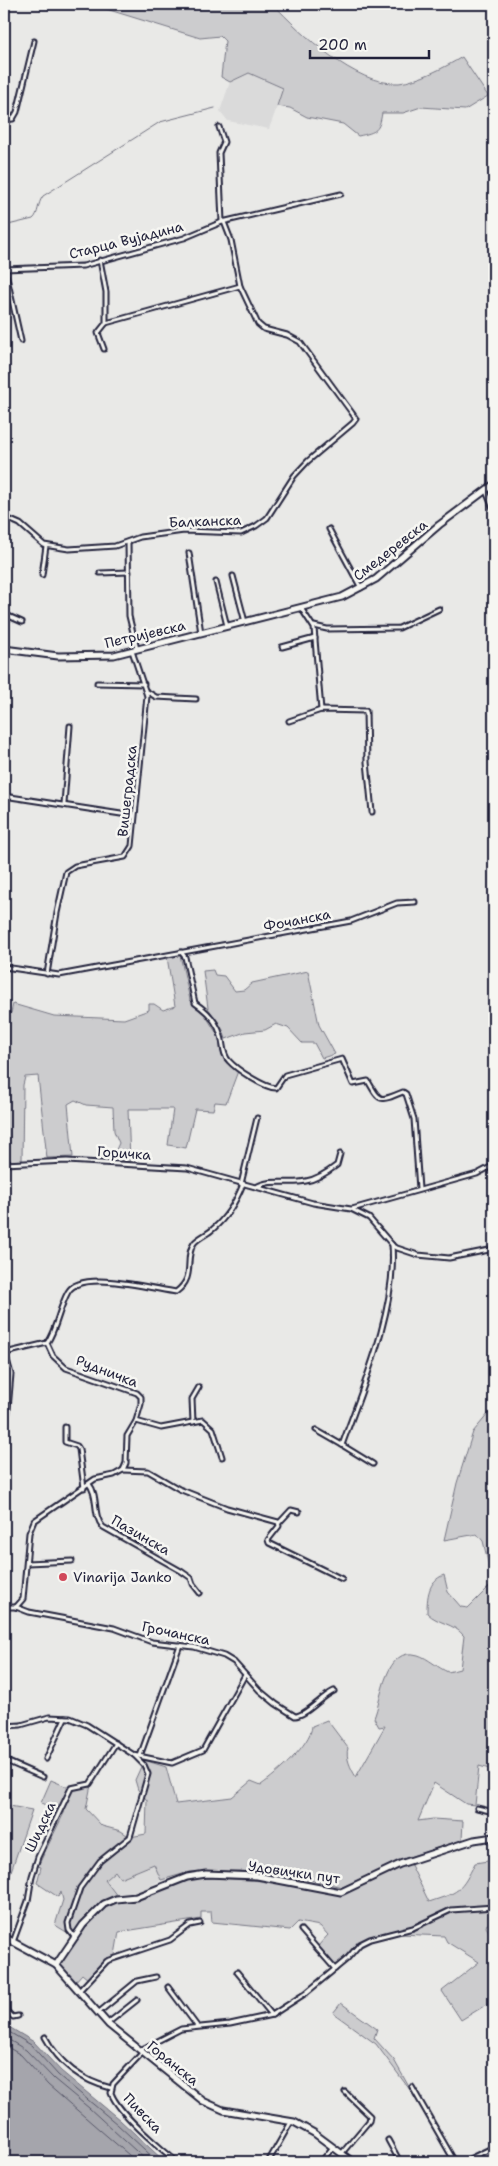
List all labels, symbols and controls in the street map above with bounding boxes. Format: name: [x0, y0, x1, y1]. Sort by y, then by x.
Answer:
scale bar: [310, 28, 429, 60]
text: 200 m: [318, 35, 367, 55]
street label: Старца Вујадина: [67, 217, 185, 263]
street label: Балканска: [168, 511, 242, 531]
street label: Смедеревска: [349, 515, 431, 585]
street label: Петријевска: [103, 616, 187, 652]
street label: Вишеградска: [113, 744, 141, 838]
street label: Фочанска: [262, 905, 332, 935]
street label: Горичка: [96, 1142, 152, 1164]
street label: Рудничка: [73, 1351, 141, 1391]
street label: Пазинска: [108, 1511, 174, 1559]
place label: Vinarija Janko: [73, 1568, 172, 1586]
marker: Vinarija Janko: [57, 1571, 69, 1583]
street label: Грочанска: [140, 1617, 212, 1649]
street label: Шидска: [20, 1799, 60, 1855]
street label: Удовички пут: [247, 1857, 342, 1887]
street label: Горанска: [143, 2037, 203, 2090]
street label: Пивска: [120, 2089, 167, 2137]

